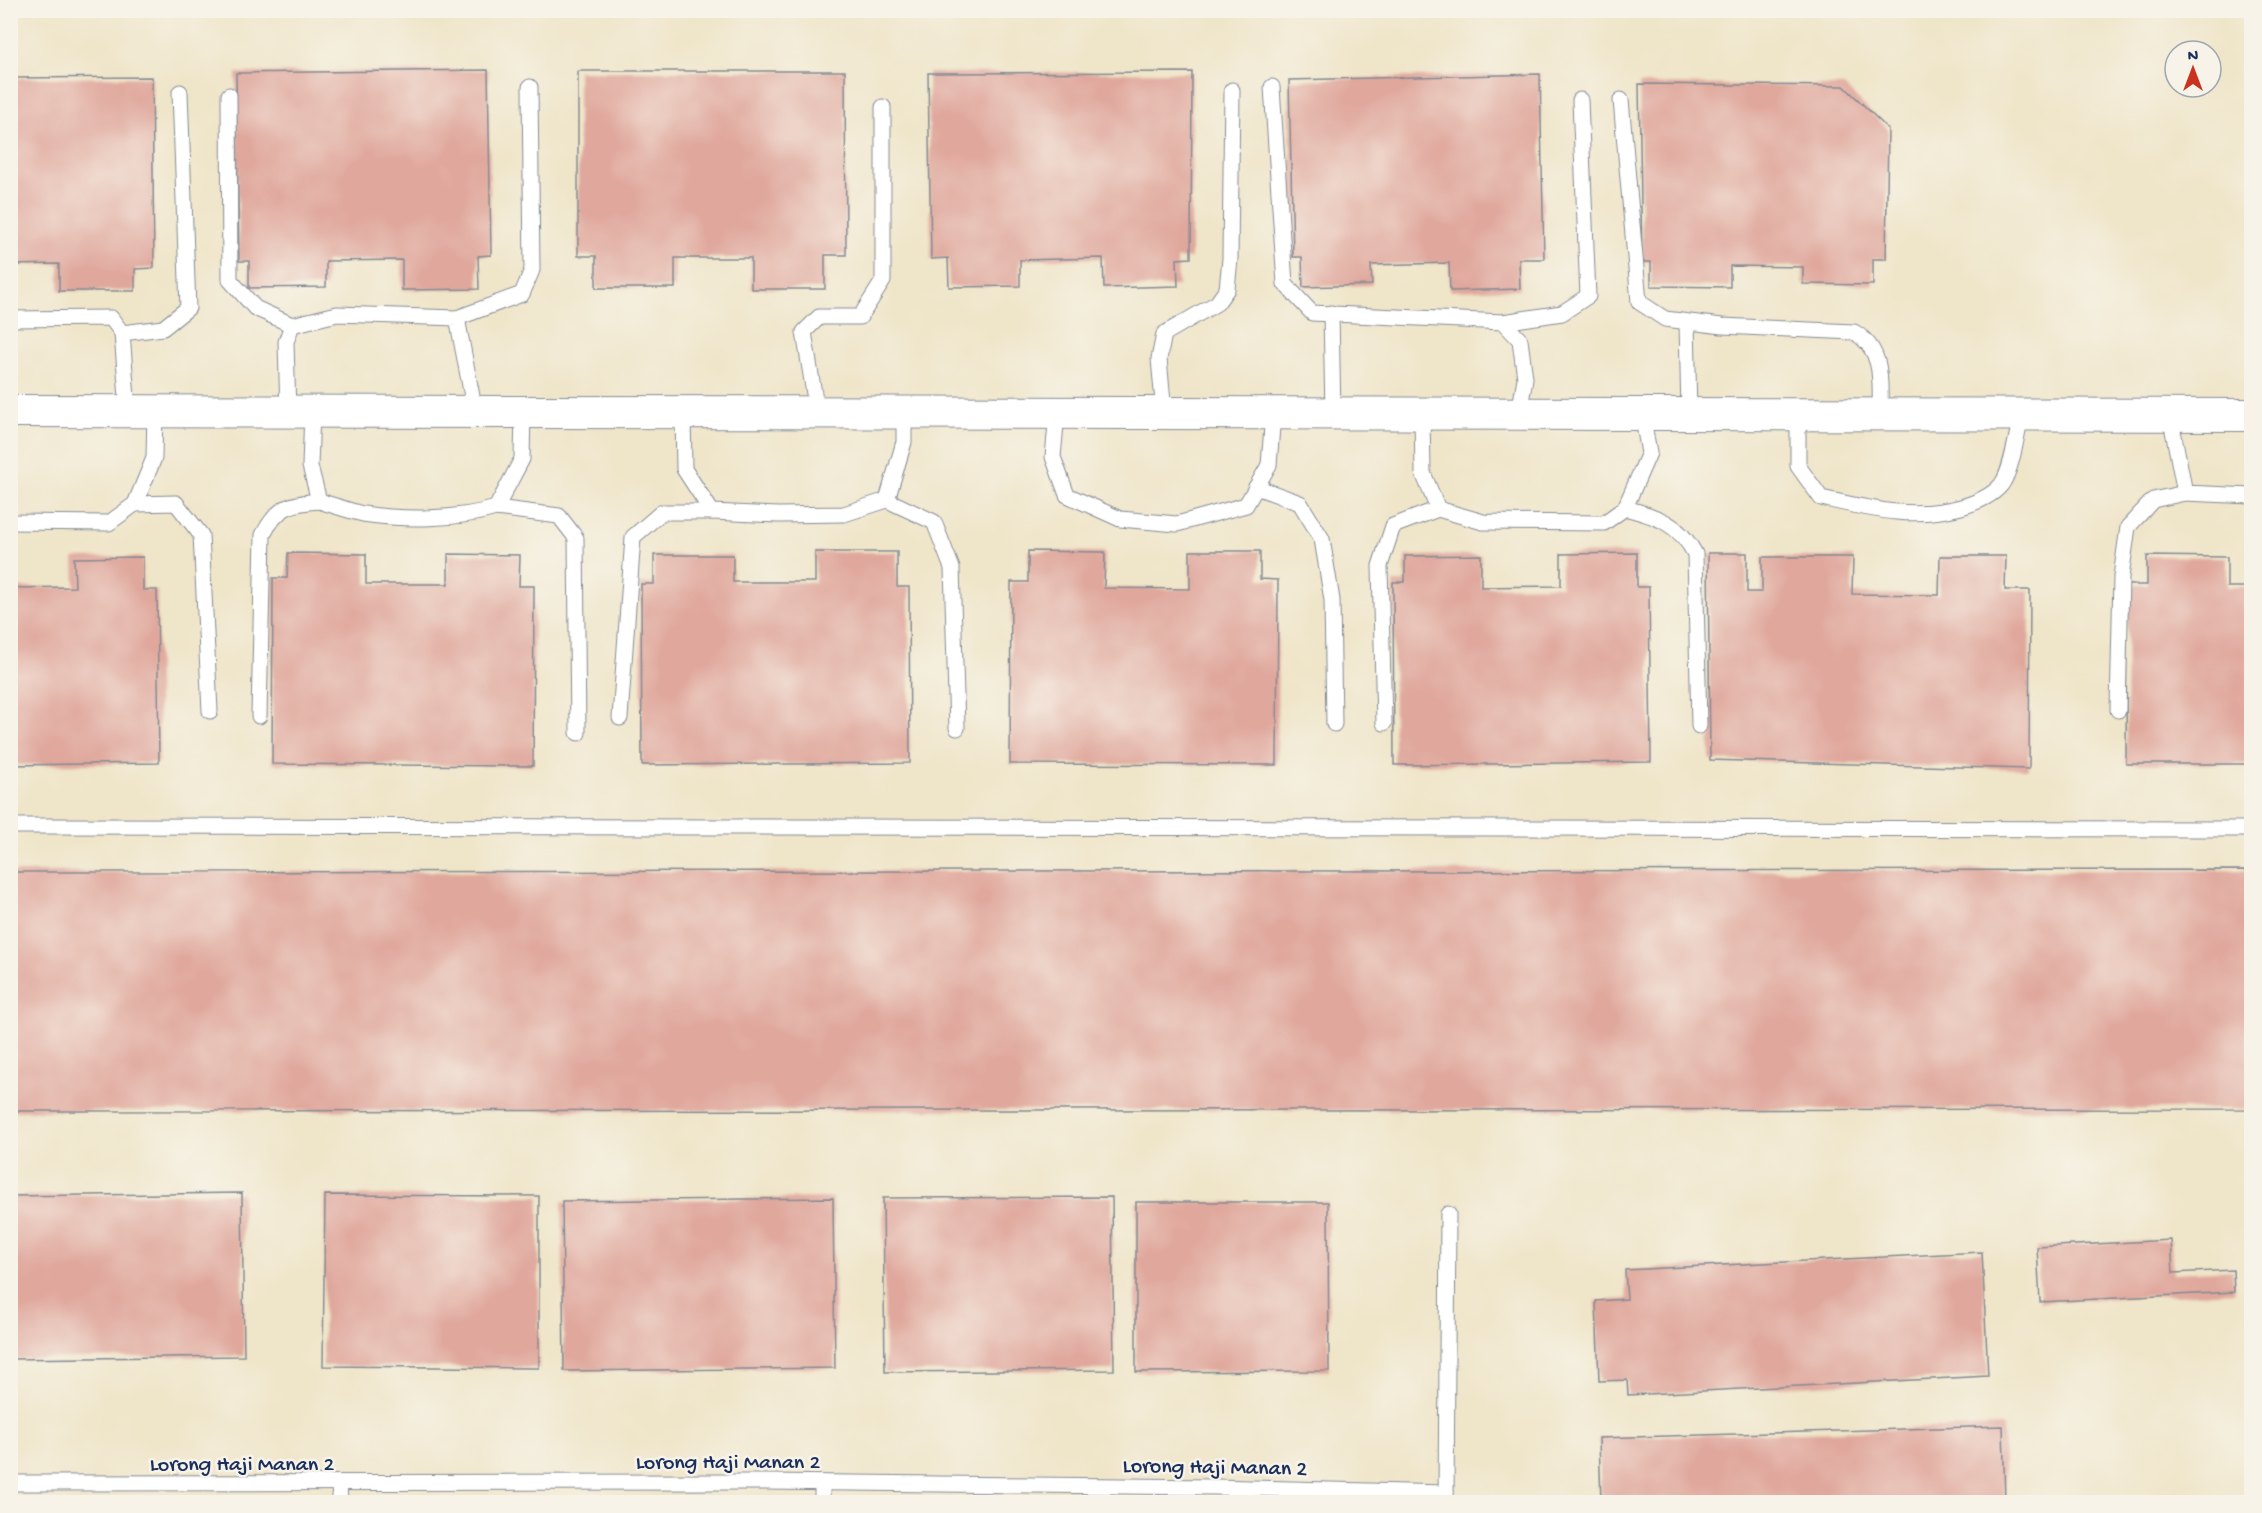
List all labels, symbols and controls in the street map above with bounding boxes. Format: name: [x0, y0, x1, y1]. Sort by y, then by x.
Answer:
north arrow: [2163, 39, 2223, 99]
text: N: [2188, 48, 2199, 67]
street label: Lorong Haji Manan 2: [636, 1451, 821, 1477]
street label: Lorong Haji Manan 2: [150, 1453, 335, 1479]
street label: Lorong Haji Manan 2: [1122, 1454, 1308, 1484]

